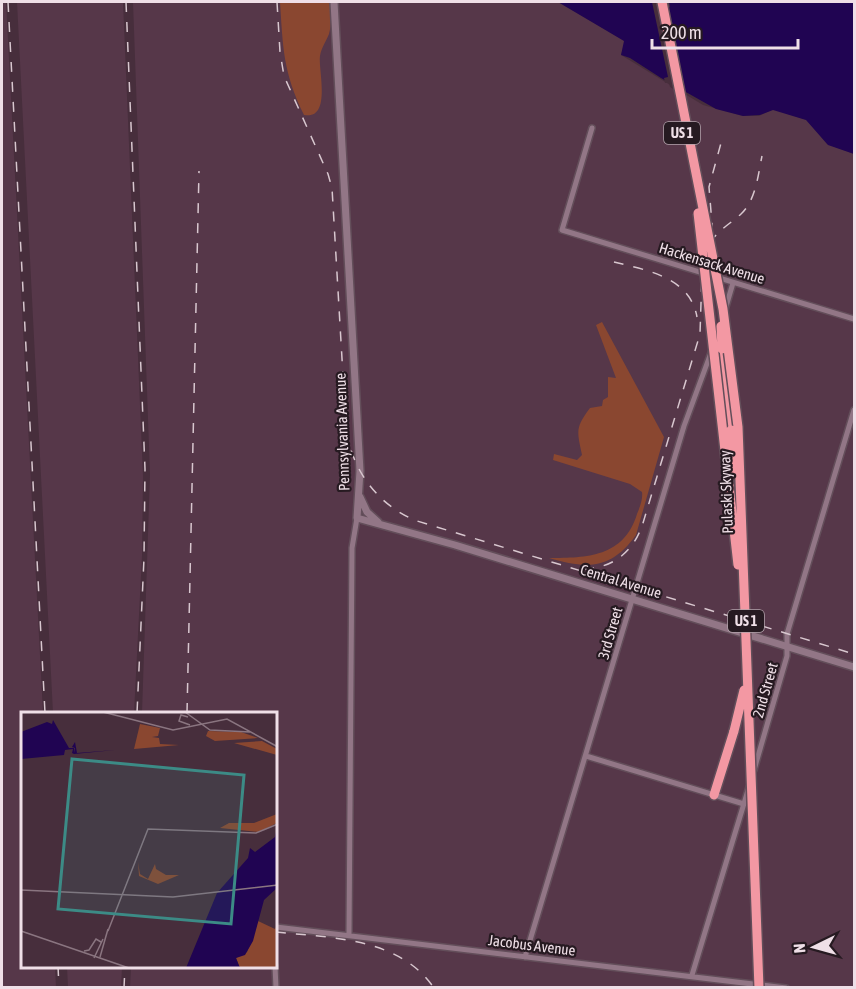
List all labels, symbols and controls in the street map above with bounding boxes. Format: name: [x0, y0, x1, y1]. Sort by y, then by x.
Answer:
scale bar: [652, 12, 798, 50]
text: 200 m: [661, 22, 702, 43]
road number: US 1: [664, 122, 700, 144]
street label: Hackensack Avenue: [657, 239, 767, 287]
street label: Pennsylvania Avenue: [331, 372, 353, 491]
street label: Pulaski Skyway: [716, 450, 736, 534]
street label: Central Avenue: [578, 561, 664, 601]
street label: 3rd Street: [594, 605, 626, 661]
road number: US 1: [728, 610, 764, 632]
street label: 2nd Street: [749, 661, 781, 719]
inset map: [21, 712, 278, 968]
north arrow: [784, 917, 844, 977]
street label: Jacobus Avenue: [487, 931, 577, 959]
text: N: [790, 943, 808, 954]

